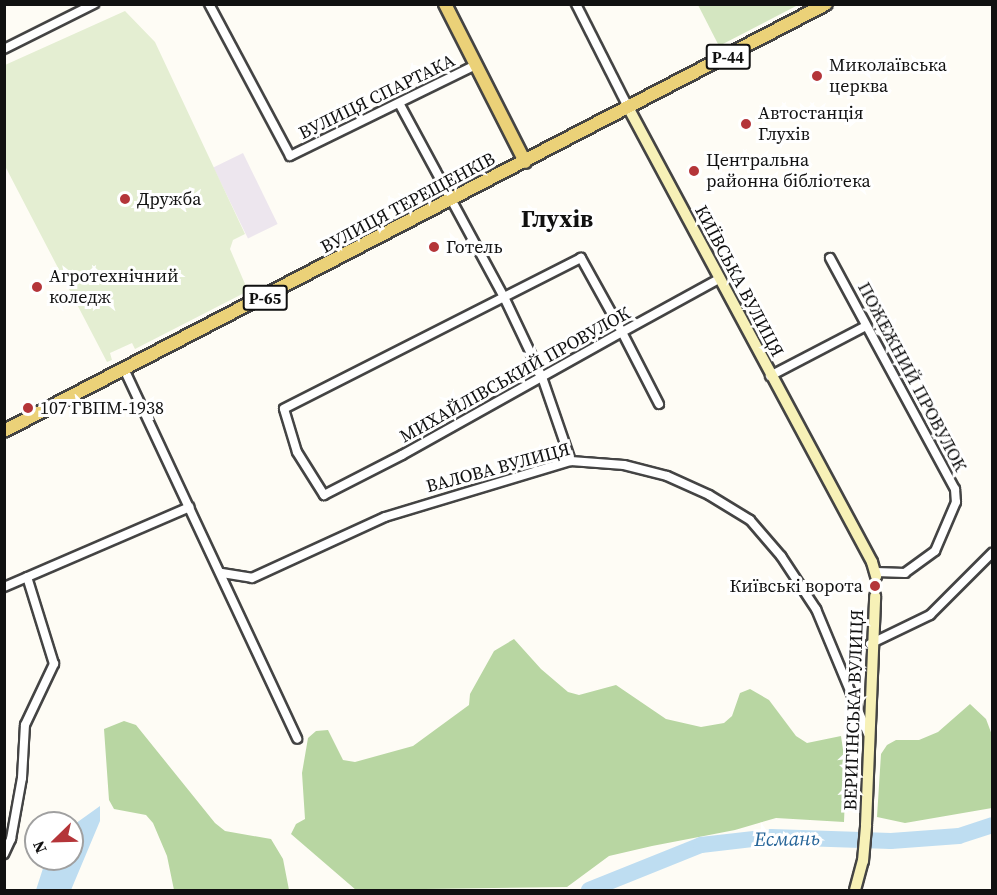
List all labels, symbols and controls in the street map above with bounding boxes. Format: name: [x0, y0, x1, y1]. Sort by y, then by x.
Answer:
road number: Р-44: [706, 44, 750, 70]
street label: ВУЛИЦЯ СПАРТАКА: [295, 50, 459, 144]
place label: Миколаївська церква: [829, 55, 947, 98]
marker: Миколаївська церква: [810, 69, 824, 83]
place label: Автостанція Глухів: [758, 103, 864, 146]
marker: Автостанція Глухів: [739, 117, 753, 131]
street label: ВУЛИЦЯ ТЕРЕЩЕНКІВ: [317, 148, 499, 258]
place label: Центральна районна бібліотека: [706, 150, 871, 192]
marker: Центральна районна бібліотека: [687, 164, 701, 178]
place label: Дружба: [137, 188, 201, 210]
marker: Дружба: [118, 192, 132, 206]
street label: КИЇВСЬКА ВУЛИЦЯ: [690, 202, 788, 360]
district label: Глухів: [521, 205, 593, 233]
place label: Готель: [446, 236, 503, 258]
marker: Готель: [427, 240, 441, 254]
place label: Агротехнічний коледж: [49, 266, 179, 308]
street label: ПОЖЕЖНИЙ ПРОВУЛОК: [853, 279, 971, 475]
marker: Агротехнічний коледж: [30, 280, 44, 294]
road number: Р-65: [242, 285, 288, 311]
street label: МИХАЙЛІВСЬКИЙ ПРОВУЛОК: [396, 302, 634, 448]
place label: 107 ГВПМ-1938: [40, 397, 164, 419]
marker: 107 ГВПМ-1938: [21, 401, 35, 415]
street label: ВАЛОВА ВУЛИЦЯ: [424, 438, 572, 498]
place label: Київські ворота: [730, 575, 863, 597]
marker: Київські ворота: [868, 579, 882, 593]
street label: ВЕРИГІНСЬКА ВУЛИЦЯ: [840, 609, 868, 811]
north arrow: [24, 811, 84, 871]
water label: Есмань: [754, 826, 820, 852]
text: N: [27, 838, 52, 857]

